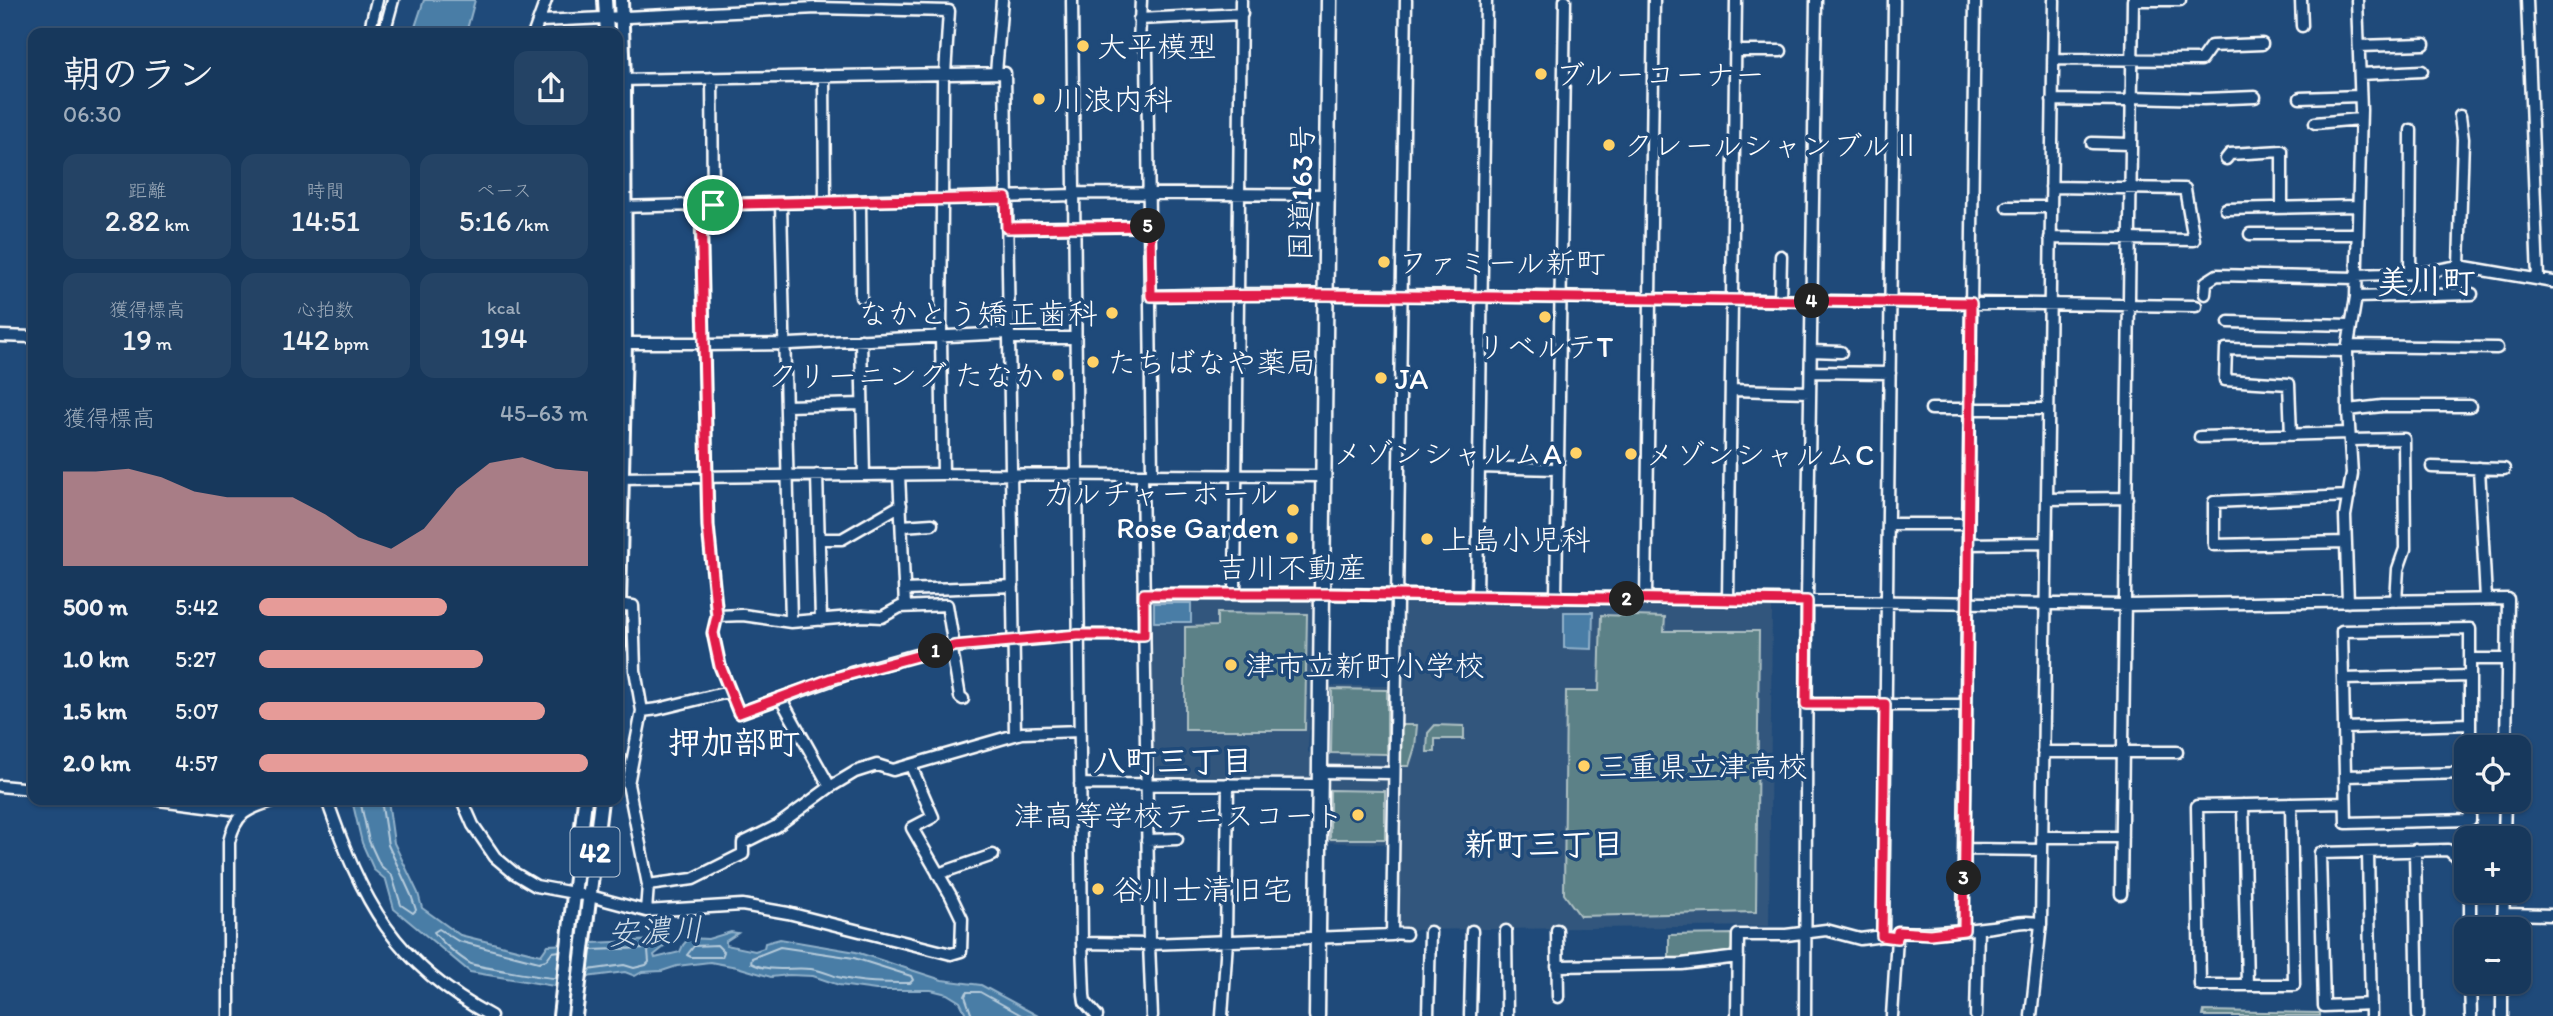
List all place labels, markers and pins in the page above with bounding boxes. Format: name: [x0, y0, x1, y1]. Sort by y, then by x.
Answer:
place label: 大平模型: [1097, 28, 1217, 65]
marker: 大平模型: [1075, 38, 1091, 54]
place label: ブルーコーナー: [1555, 56, 1765, 93]
marker: ブルーコーナー: [1533, 66, 1549, 82]
place label: 川浪内科: [1053, 81, 1173, 118]
marker: 川浪内科: [1031, 91, 1047, 107]
place label: クレールシャンブルⅡ: [1623, 127, 1921, 164]
marker: クレールシャンブルⅡ: [1601, 137, 1617, 153]
pin: [683, 175, 743, 235]
pin: 5: [1130, 208, 1166, 244]
place label: ファミール新町: [1398, 244, 1606, 281]
marker: ファミール新町: [1376, 254, 1392, 270]
pin: 4: [1794, 284, 1829, 318]
place label: なかとう矯正歯科: [858, 295, 1098, 332]
marker: なかとう矯正歯科: [1104, 305, 1120, 321]
marker: リベルテT: [1537, 309, 1553, 325]
place label: リベルテT: [1477, 328, 1614, 365]
place label: たちばなや薬局: [1107, 344, 1316, 381]
marker: たちばなや薬局: [1085, 354, 1101, 370]
place label: クリーニング たなか: [767, 357, 1044, 394]
place label: JA: [1395, 360, 1428, 397]
marker: クリーニング たなか: [1050, 367, 1066, 383]
marker: JA: [1373, 370, 1389, 386]
place label: メゾンシャルムA: [1333, 435, 1562, 472]
place label: メゾンシャルムC: [1645, 436, 1874, 473]
marker: メゾンシャルムA: [1568, 445, 1584, 461]
marker: メゾンシャルムC: [1623, 446, 1639, 462]
place label: カルチャーホール Rose Garden: [1043, 475, 1279, 546]
marker: カルチャーホール Rose Garden: [1285, 502, 1301, 518]
place label: 上島小児科: [1441, 521, 1591, 558]
marker: 吉川不動産: [1284, 530, 1300, 546]
marker: 上島小児科: [1419, 531, 1435, 547]
place label: 吉川不動産: [1217, 549, 1367, 586]
pin: 2: [1610, 582, 1644, 616]
pin: 1: [918, 634, 954, 668]
place label: 津市立新町小学校: [1245, 647, 1485, 684]
marker: 津市立新町小学校: [1223, 657, 1239, 673]
place label: 三重県立津高校: [1598, 748, 1808, 785]
marker: 三重県立津高校: [1576, 758, 1592, 774]
place label: 津高等学校テニスコート: [1013, 797, 1344, 834]
marker: 津高等学校テニスコート: [1350, 807, 1366, 823]
pin: 3: [1946, 860, 1982, 896]
place label: 谷川士清旧宅: [1112, 871, 1292, 908]
marker: 谷川士清旧宅: [1090, 881, 1106, 897]

